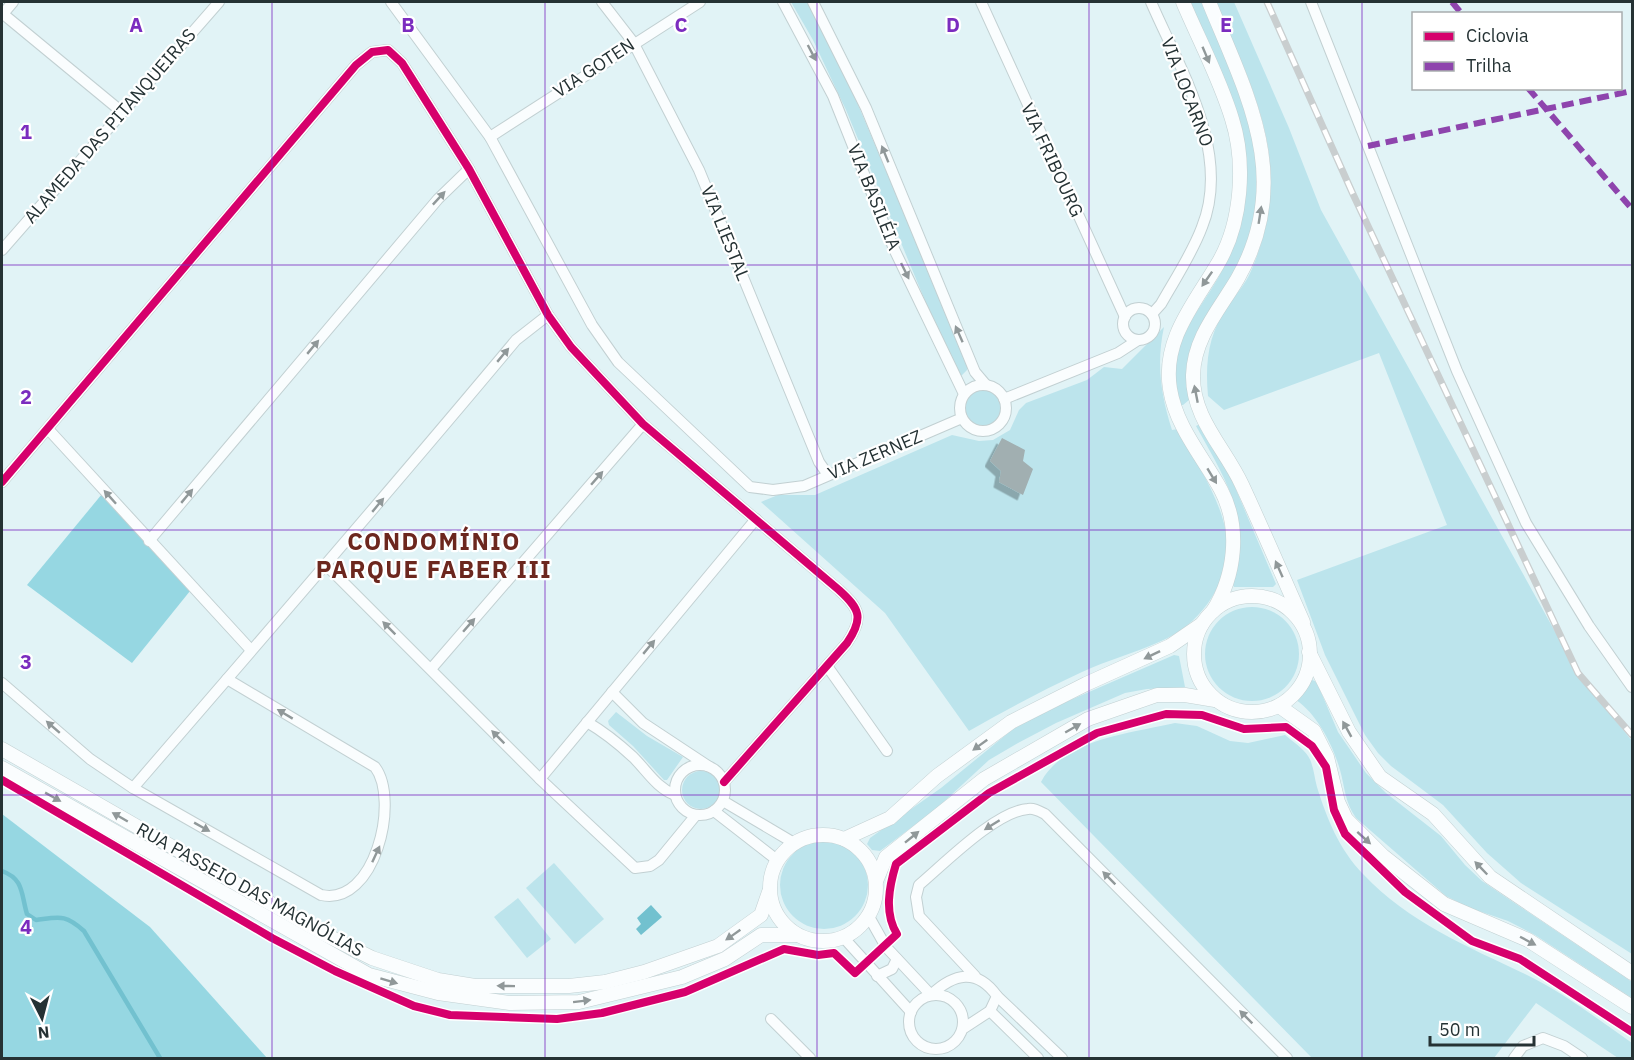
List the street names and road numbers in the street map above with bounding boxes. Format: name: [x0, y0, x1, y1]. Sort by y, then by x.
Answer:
street label: ALAMEDA DAS PITANQUEIRAS: [20, 24, 200, 228]
street label: VIA GOTEN: [549, 33, 639, 102]
street label: VIA LOCARNO: [1156, 34, 1219, 150]
street label: VIA FRIBOURG: [1016, 99, 1089, 221]
street label: VIA BASILÉIA: [843, 140, 906, 254]
street label: VIA LIESTAL: [696, 182, 755, 284]
street label: VIA ZERNEZ: [824, 424, 925, 485]
street label: RUA PASSEIO DAS MAGNÓLIAS: [133, 817, 368, 962]

